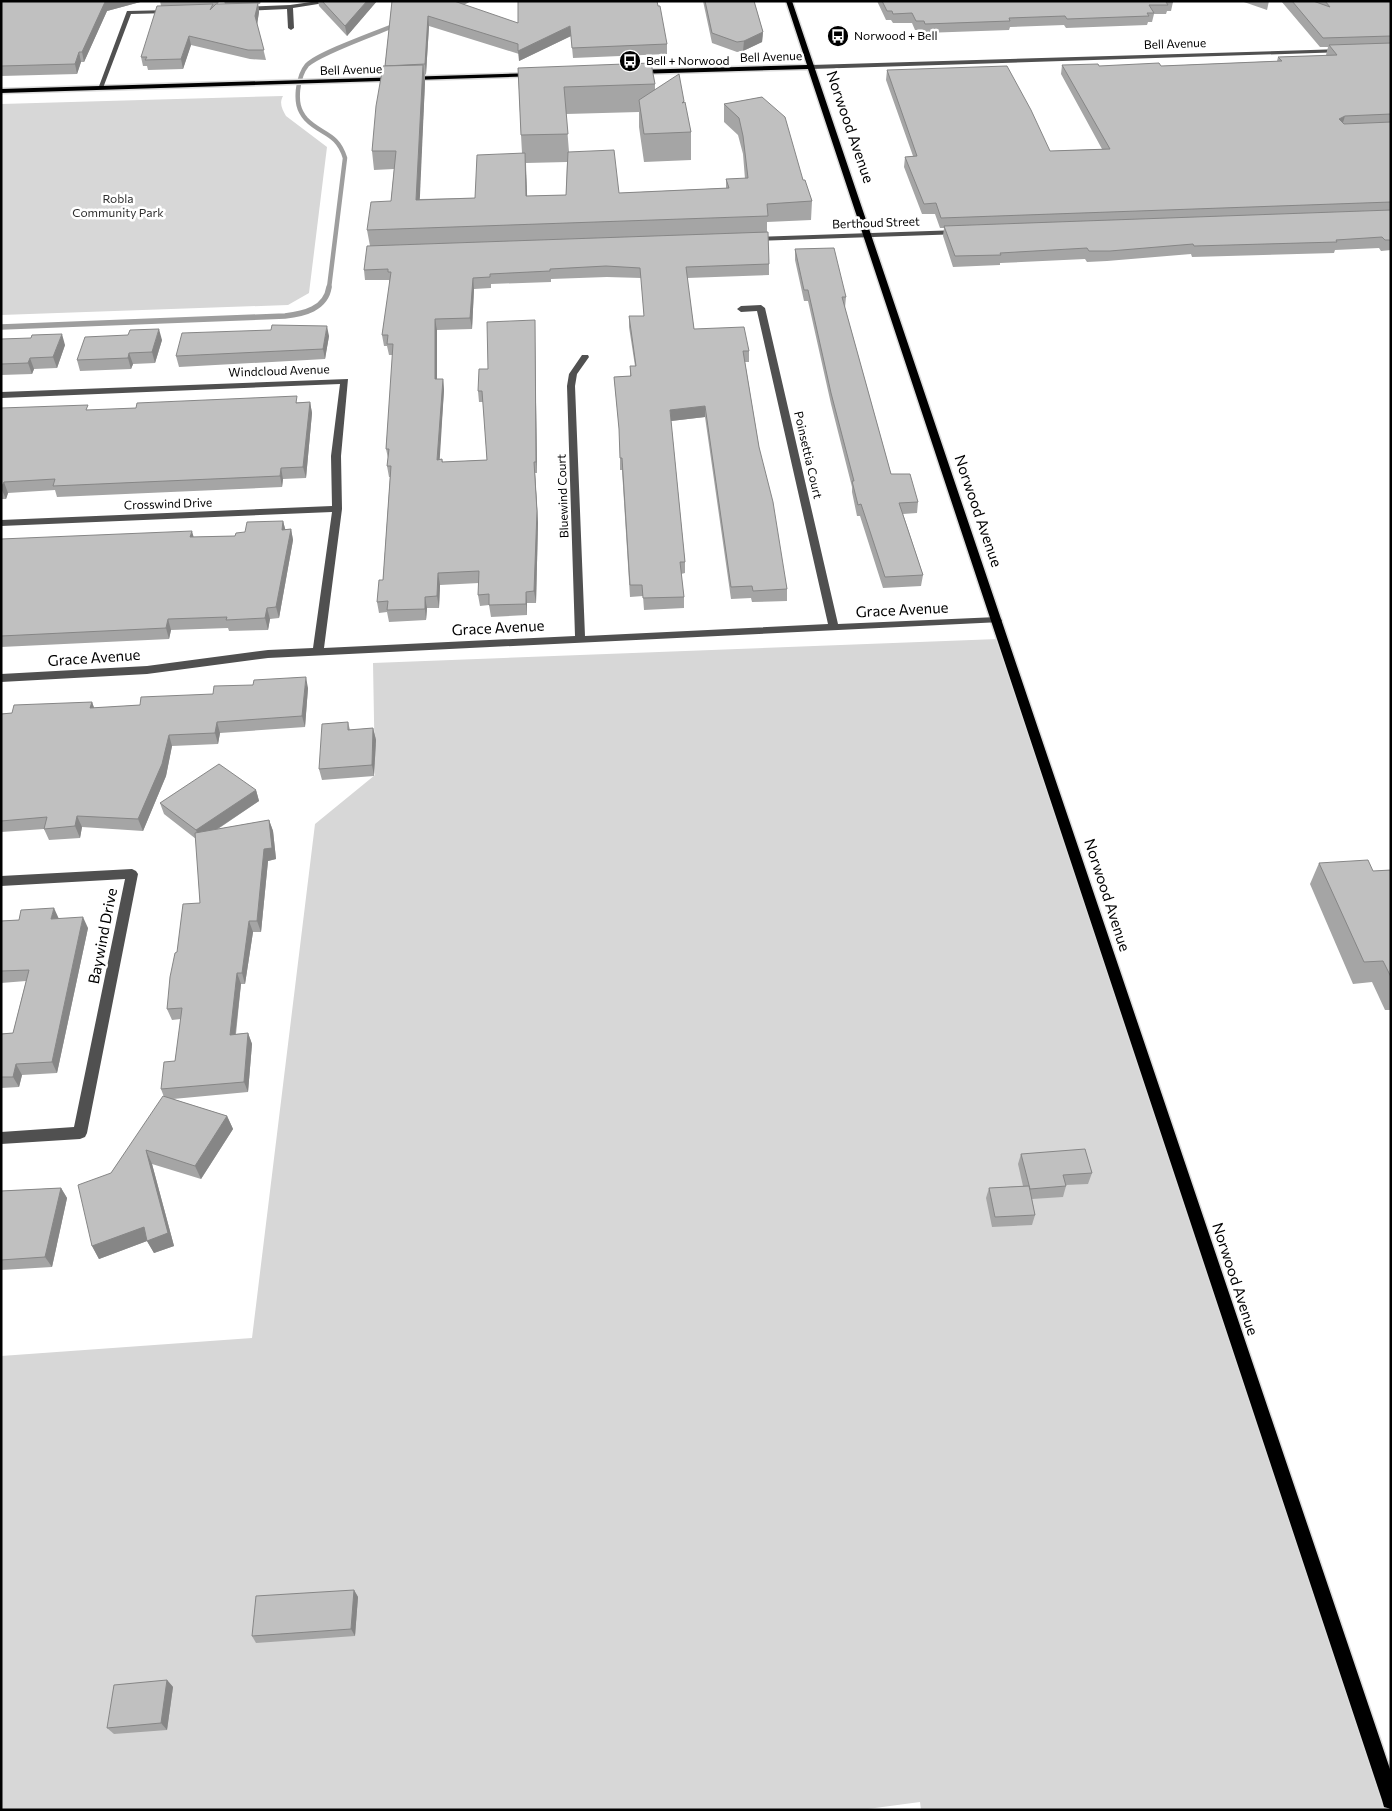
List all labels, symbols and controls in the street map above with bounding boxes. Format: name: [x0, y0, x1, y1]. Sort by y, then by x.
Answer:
bus stop icon: Norwood + Bell: [826, 24, 850, 48]
place label: Norwood + Bell: [854, 28, 938, 42]
street label: Bell Avenue: [1143, 35, 1206, 51]
street label: Bell Avenue: [739, 48, 802, 64]
bus stop icon: Bell + Norwood: [618, 49, 642, 73]
place label: Bell + Norwood: [646, 53, 730, 67]
street label: Bell Avenue: [319, 61, 382, 77]
street label: Norwood Avenue: [823, 68, 879, 185]
park label: Robla Community Park: [72, 191, 164, 219]
street label: Berthoud Street: [832, 213, 920, 231]
street label: Windcloud Avenue: [228, 361, 330, 379]
street label: Poinsettia Court: [792, 410, 826, 500]
street label: Norwood Avenue: [951, 452, 1007, 569]
street label: Bluewind Court: [554, 454, 570, 538]
street label: Crosswind Drive: [124, 494, 212, 512]
street label: Grace Avenue: [855, 598, 949, 620]
street label: Grace Avenue: [451, 616, 545, 638]
street label: Grace Avenue: [47, 645, 141, 669]
street label: Norwood Avenue: [1081, 836, 1135, 953]
street label: Baywind Drive: [84, 886, 120, 985]
street label: Norwood Avenue: [1209, 1220, 1263, 1337]

